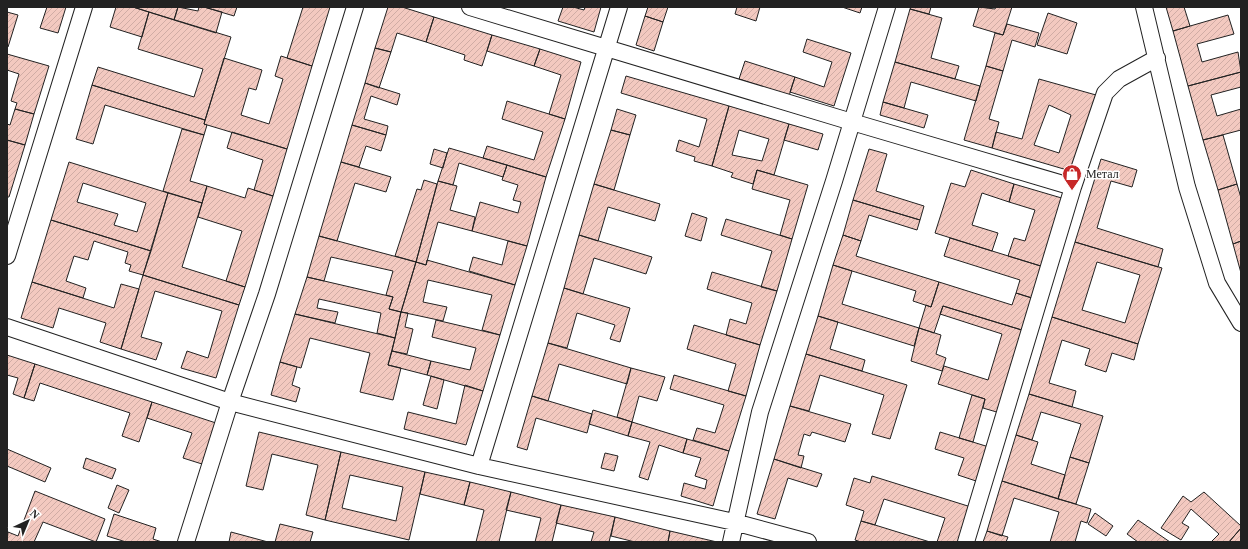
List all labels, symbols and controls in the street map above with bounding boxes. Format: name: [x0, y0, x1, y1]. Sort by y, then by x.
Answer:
shop icon: Метал: [1061, 163, 1083, 191]
place label: Метал: [1086, 167, 1119, 181]
north arrow: [8, 501, 48, 541]
text: N: [28, 507, 42, 521]

